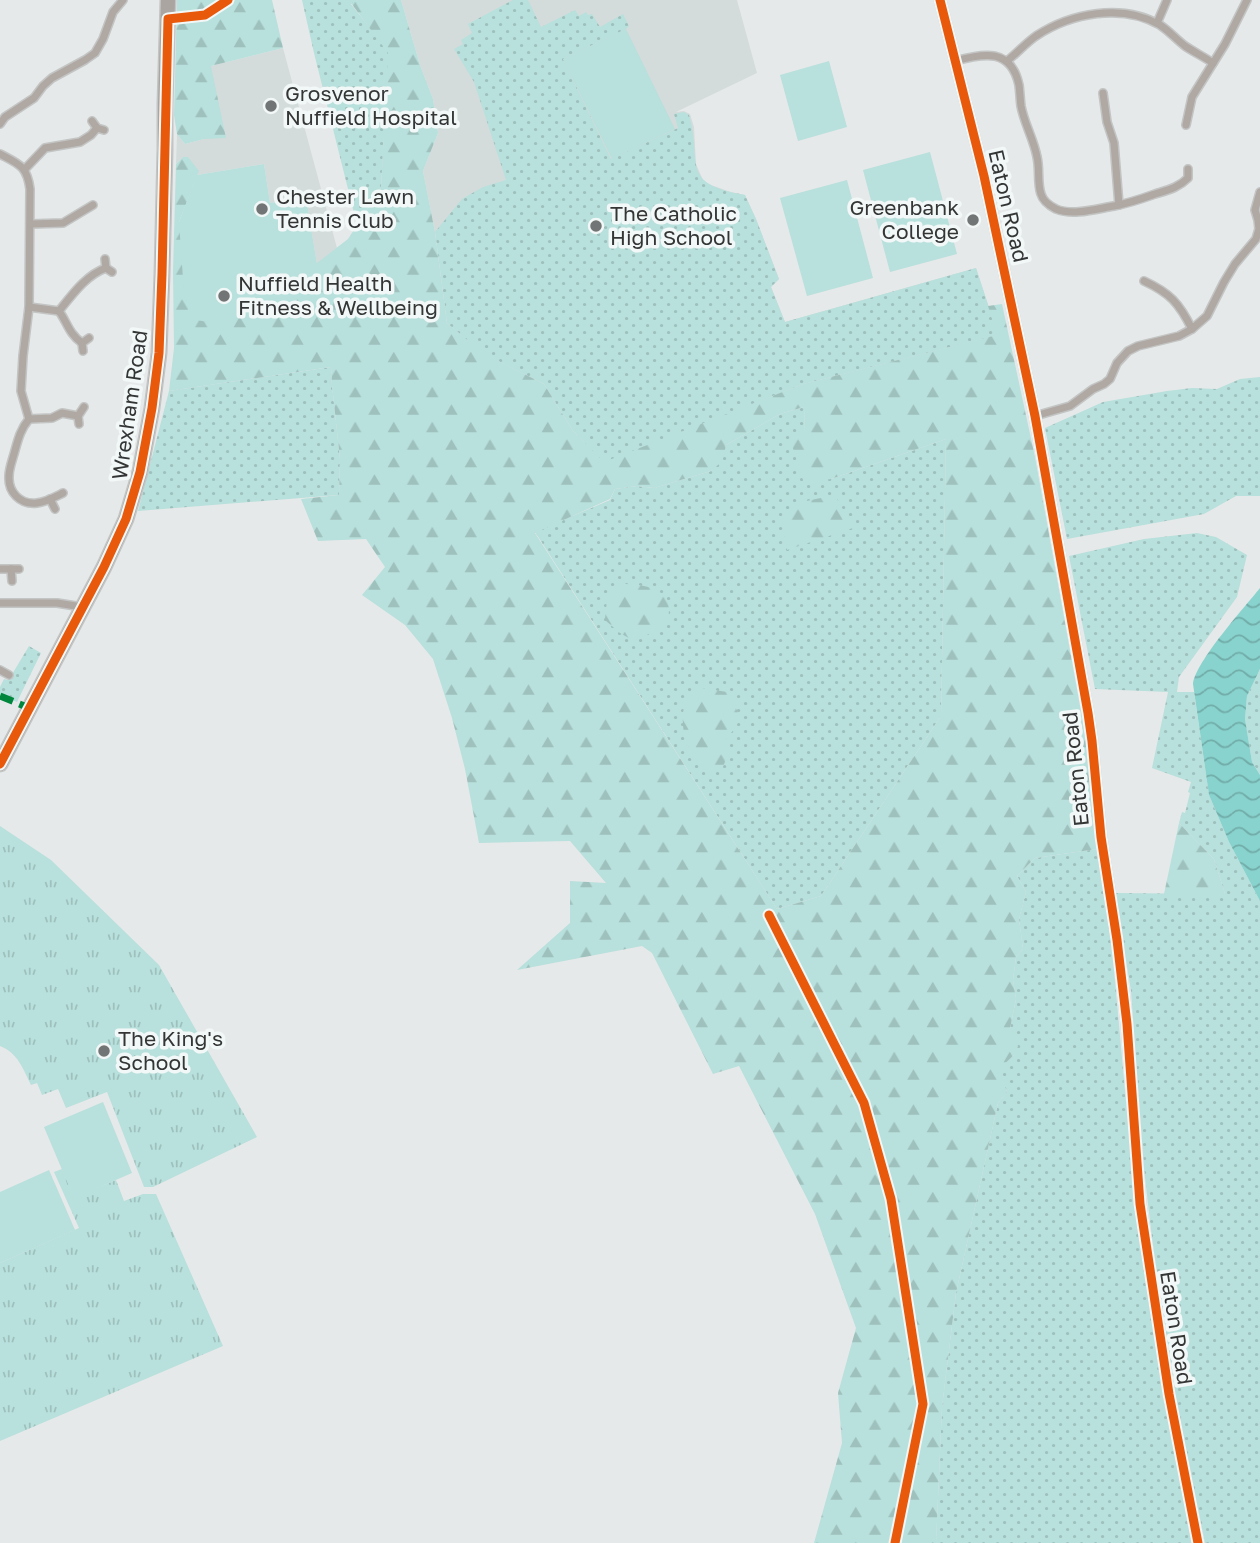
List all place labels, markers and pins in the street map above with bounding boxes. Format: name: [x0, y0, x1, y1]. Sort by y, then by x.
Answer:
place label: Grosvenor Nuffield Hospital: [285, 80, 457, 130]
marker: Grosvenor Nuffield Hospital: [263, 98, 279, 114]
place label: Chester Lawn Tennis Club: [276, 183, 414, 233]
place label: Greenbank College: [849, 194, 959, 244]
place label: The Catholic High School: [610, 200, 737, 250]
marker: Chester Lawn Tennis Club: [254, 201, 270, 217]
marker: Greenbank College: [965, 212, 981, 228]
marker: The Catholic High School: [588, 218, 604, 234]
place label: Nuffield Health Fitness & Wellbeing: [238, 270, 438, 320]
marker: Nuffield Health Fitness & Wellbeing: [216, 288, 232, 304]
place label: The King's School: [118, 1025, 223, 1075]
marker: The King's School: [96, 1043, 112, 1059]

